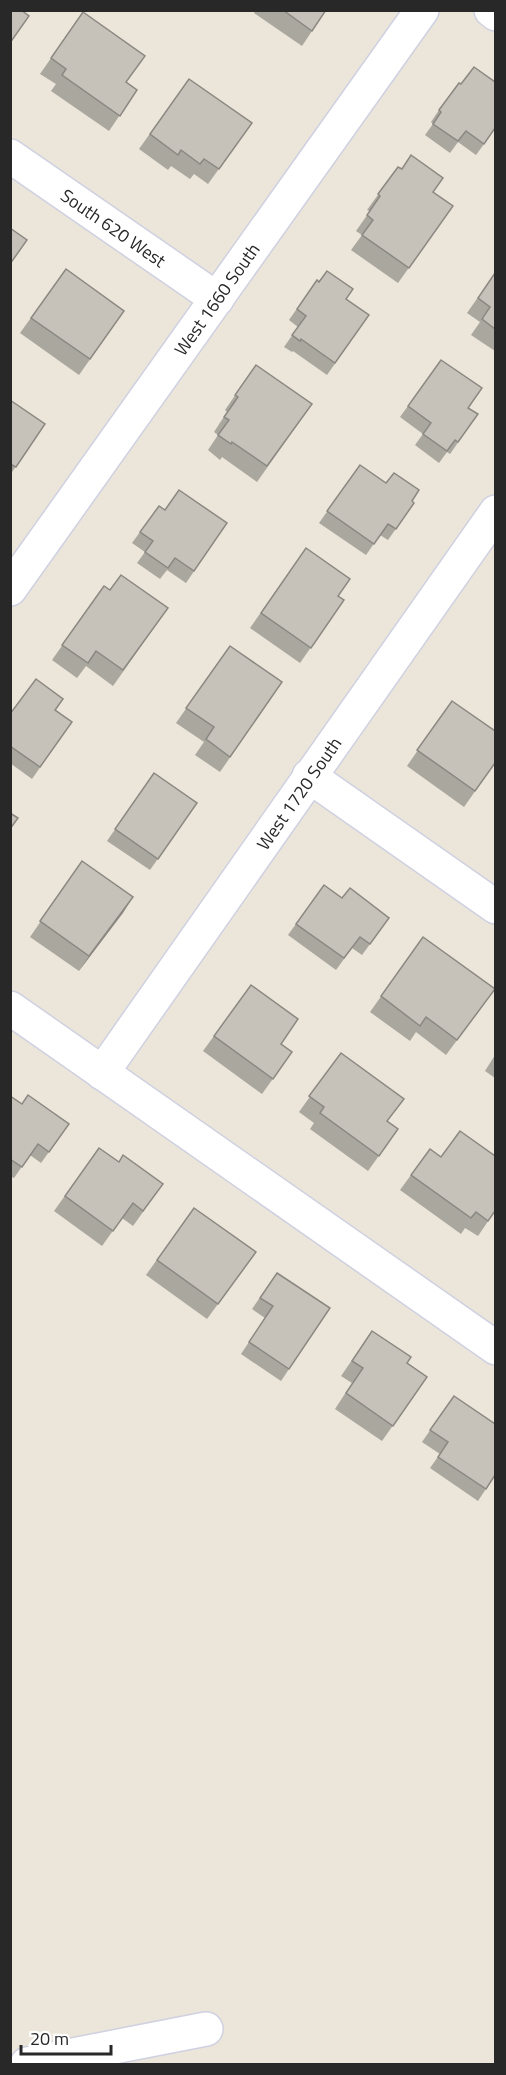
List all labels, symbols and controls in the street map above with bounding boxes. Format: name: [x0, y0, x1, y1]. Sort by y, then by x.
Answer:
street label: South 620 West: [56, 182, 172, 274]
street label: West 1660 South: [167, 237, 266, 361]
street label: West 1720 South: [249, 731, 348, 855]
scale bar: [21, 2018, 111, 2056]
text: 20 m: [30, 2025, 69, 2052]

